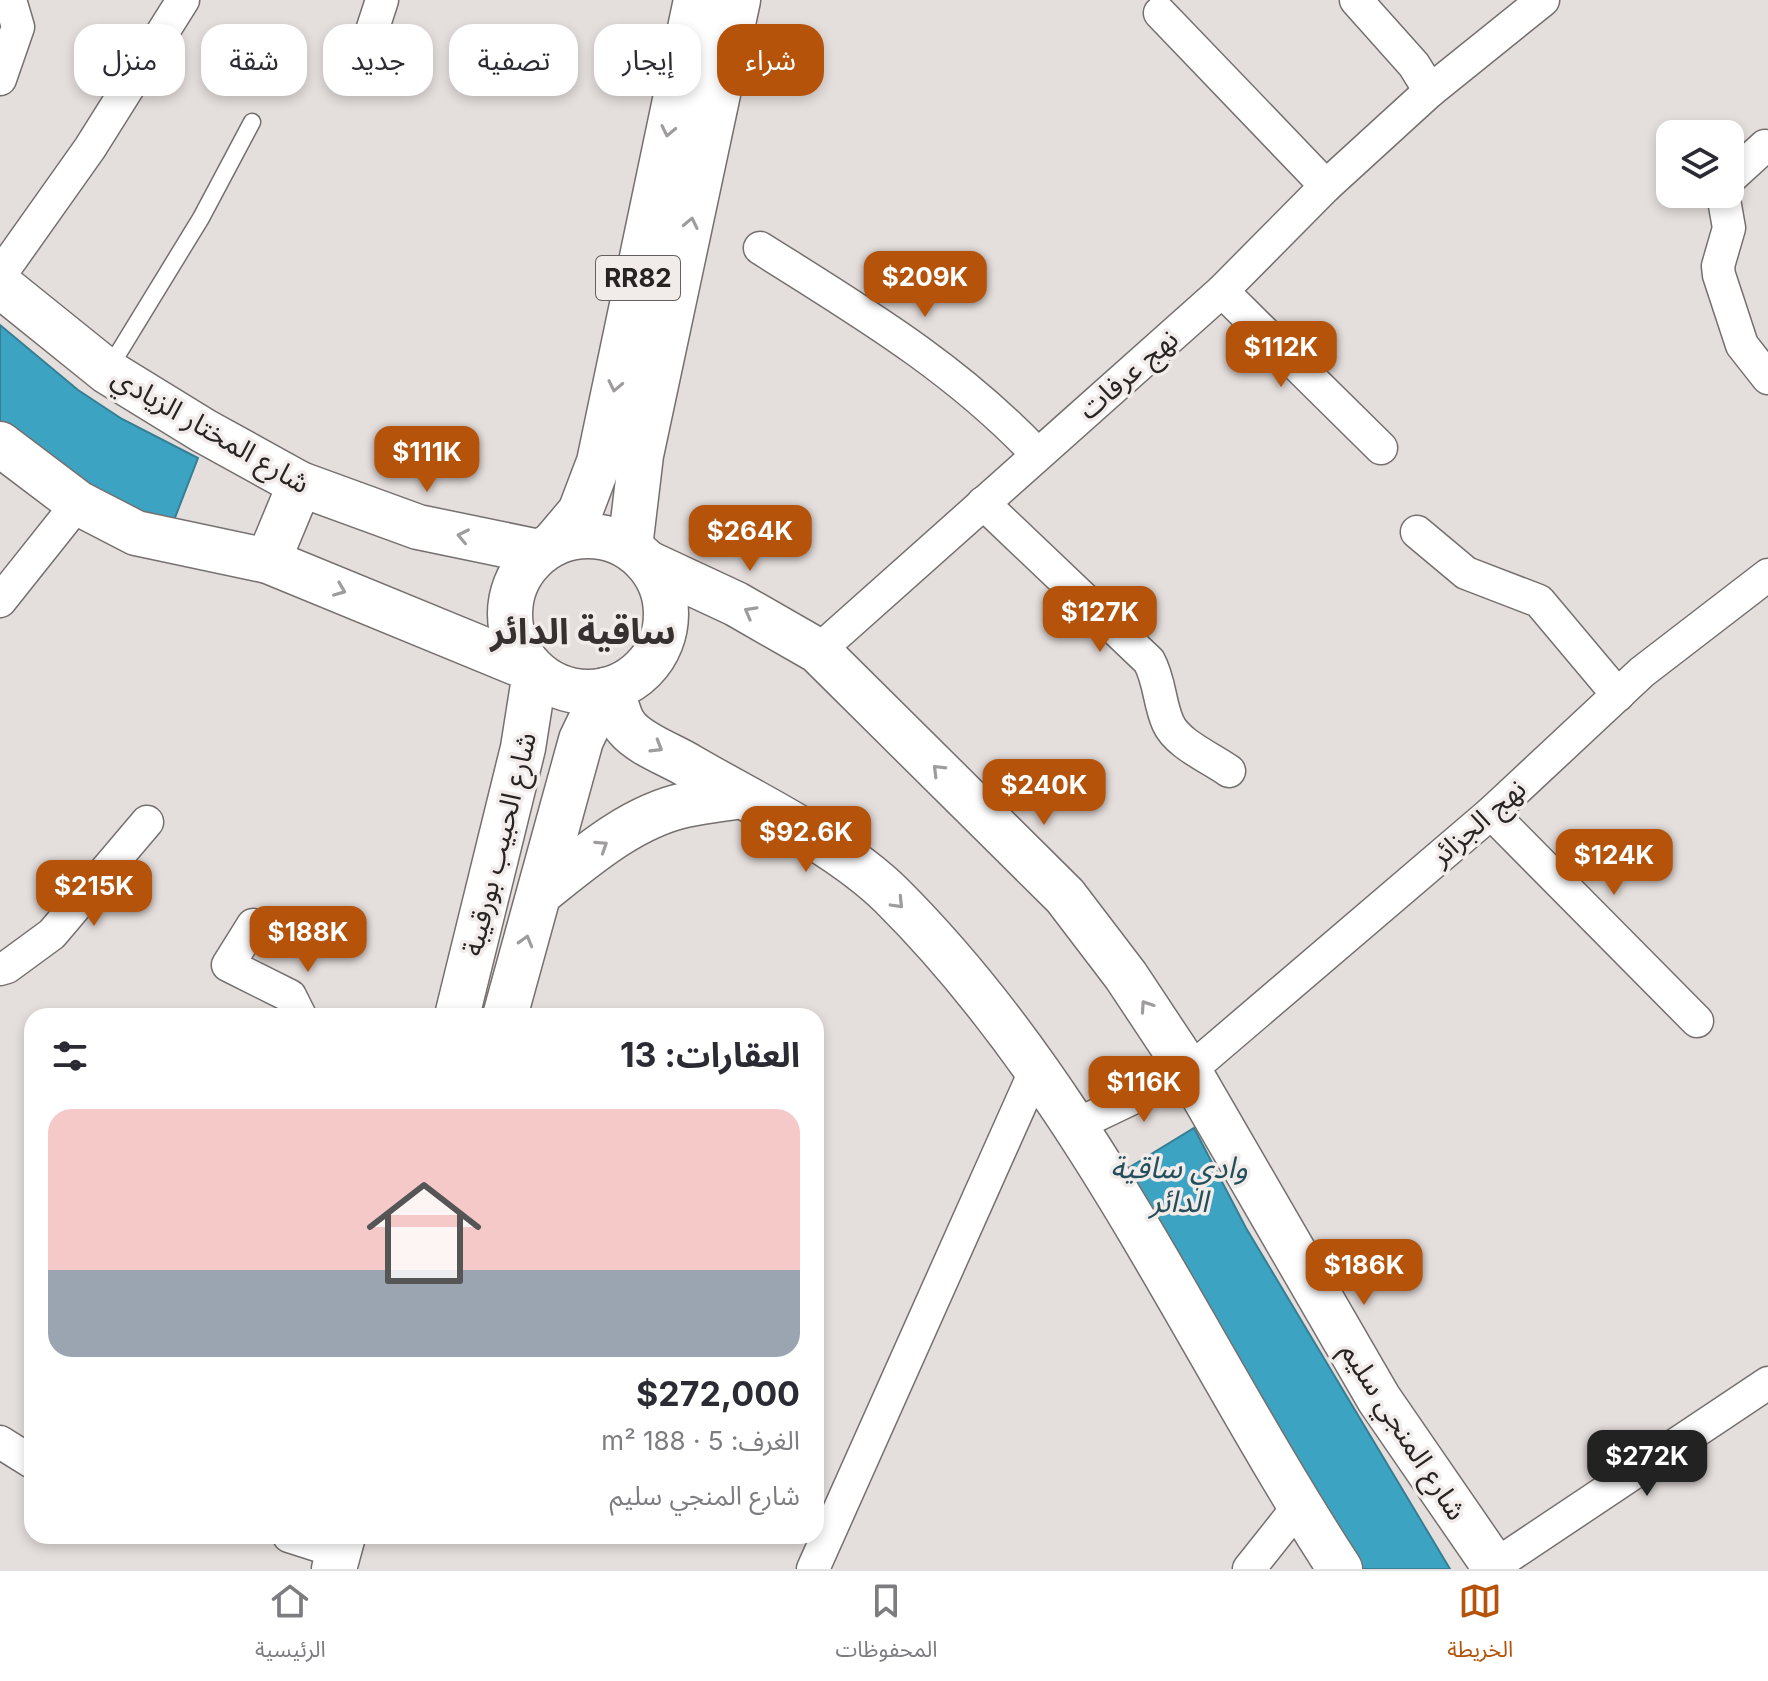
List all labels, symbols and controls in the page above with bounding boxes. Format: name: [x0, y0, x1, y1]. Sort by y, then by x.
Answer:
chip: منزل: [74, 24, 185, 96]
chip: شقة: [201, 24, 307, 96]
chip: جديد: [323, 24, 433, 96]
chip: تصفية: [449, 24, 578, 96]
chip: إيجار: [594, 24, 701, 96]
chip: شراء: [717, 24, 824, 96]
map controls: [1656, 120, 1744, 208]
button: layers: [1656, 120, 1744, 208]
one-way arrow: [661, 124, 678, 138]
one-way arrow: [682, 217, 699, 231]
pin: $209K: [869, 251, 981, 319]
road number: RR82: [596, 256, 680, 300]
text: $209K: [882, 261, 968, 292]
pin: $112K: [1225, 321, 1337, 389]
street label: نهج عرفات: [1071, 322, 1187, 429]
text: $112K: [1244, 331, 1318, 362]
street label: شارع المختار الزيادي: [104, 360, 316, 504]
one-way arrow: [607, 378, 624, 392]
pin: $111K: [371, 426, 483, 494]
text: $111K: [392, 436, 462, 467]
pin: $264K: [694, 505, 806, 573]
text: $264K: [707, 515, 793, 546]
one-way arrow: [456, 529, 469, 546]
one-way arrow: [332, 581, 347, 597]
pin: $127K: [1044, 586, 1156, 654]
text: $127K: [1061, 596, 1139, 627]
one-way arrow: [744, 607, 758, 622]
district label: ساقية الدائر: [488, 609, 676, 653]
street label: شارع الحبيب بورقيبة: [455, 729, 547, 960]
one-way arrow: [648, 737, 663, 753]
pin: $240K: [988, 759, 1100, 827]
one-way arrow: [933, 764, 947, 779]
text: $240K: [1001, 769, 1087, 800]
street label: نهج الجزائر: [1423, 771, 1535, 876]
pin: $92.6K: [741, 806, 871, 874]
text: $92.6K: [759, 816, 853, 847]
pin: $124K: [1558, 829, 1670, 897]
text: $124K: [1574, 839, 1654, 870]
one-way arrow: [594, 840, 608, 855]
pin: $215K: [38, 860, 150, 928]
text: $215K: [54, 870, 134, 901]
one-way arrow: [889, 894, 904, 908]
pin: $188K: [252, 906, 364, 974]
text: $188K: [268, 916, 348, 947]
one-way arrow: [517, 934, 534, 948]
one-way arrow: [1141, 1001, 1156, 1015]
icon: filters: [48, 1034, 92, 1078]
text: العقارات: 13: [620, 1034, 800, 1075]
pin: $116K: [1088, 1056, 1200, 1124]
text: $116K: [1106, 1066, 1182, 1097]
water label: وادي ساقية الدائر: [1110, 1149, 1248, 1219]
icon: home: [352, 1161, 496, 1305]
pin: $186K: [1308, 1239, 1420, 1307]
text: $186K: [1324, 1249, 1404, 1280]
street label: شارع المنجي سليم: [1330, 1336, 1474, 1529]
text: $272,000: [636, 1373, 800, 1414]
text: الغرف: 5 · 188 m²: [601, 1425, 800, 1456]
pin: $272K: [1591, 1430, 1703, 1498]
text: $272K: [1605, 1440, 1689, 1471]
text: شارع المنجي سليم: [610, 1480, 800, 1511]
tab: الرئيسية: [255, 1579, 326, 1673]
tab: المحفوظات: [835, 1579, 937, 1673]
tab: الخريطة: [1447, 1579, 1513, 1673]

